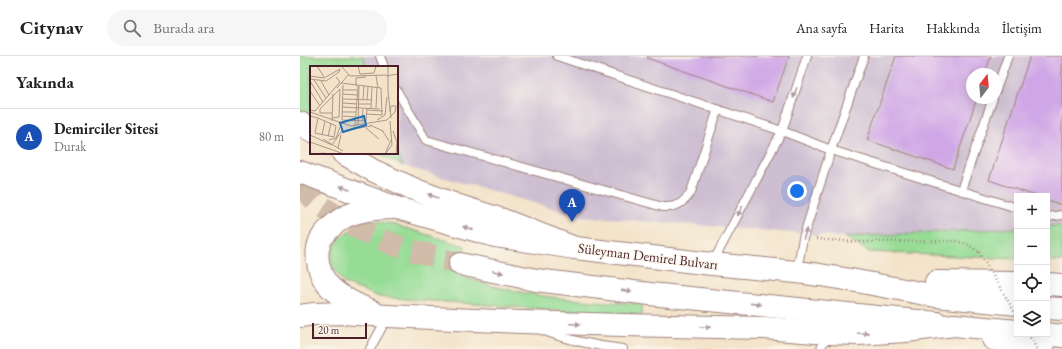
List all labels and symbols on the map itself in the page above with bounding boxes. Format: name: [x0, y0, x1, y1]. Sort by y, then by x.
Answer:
inset map: [310, 66, 398, 154]
north arrow: [966, 68, 1002, 104]
one-way arrow: [791, 87, 797, 99]
your location: [787, 181, 807, 201]
one-way arrow: [338, 185, 350, 191]
pin: A: [559, 189, 585, 222]
one-way arrow: [427, 193, 439, 199]
one-way arrow: [737, 205, 743, 216]
one-way arrow: [462, 225, 474, 231]
one-way arrow: [802, 227, 808, 239]
street label: Süleyman Demirel Bulvarı: [577, 238, 719, 274]
one-way arrow: [492, 270, 504, 276]
one-way arrow: [621, 288, 633, 294]
one-way arrow: [750, 301, 762, 308]
scale bar: [312, 321, 367, 340]
one-way arrow: [569, 321, 582, 327]
one-way arrow: [699, 323, 711, 330]
one-way arrow: [857, 330, 869, 337]

